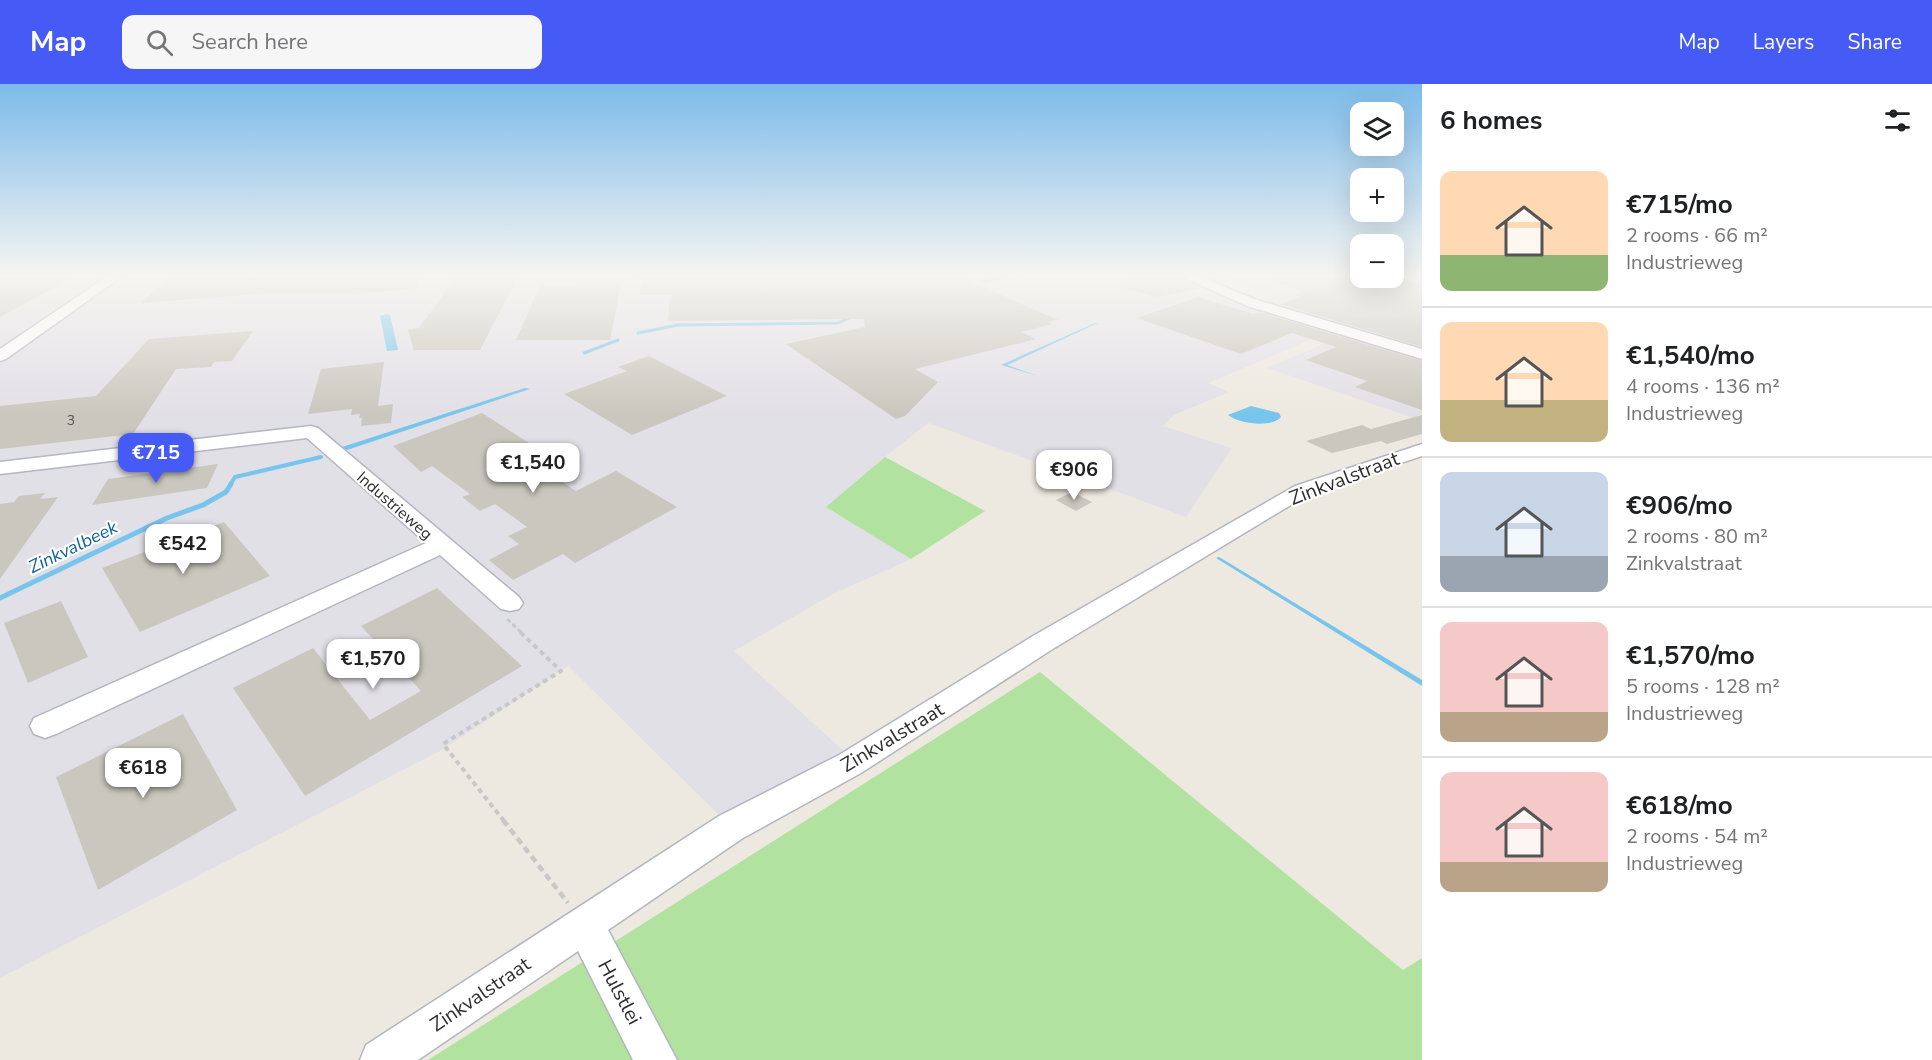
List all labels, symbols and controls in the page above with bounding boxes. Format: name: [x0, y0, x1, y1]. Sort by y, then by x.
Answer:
search box: [122, 15, 542, 69]
text: Map: [30, 23, 86, 61]
icon: search: [143, 26, 176, 59]
text: Search here: [191, 27, 308, 57]
text: Map: [1678, 28, 1720, 56]
text: Layers: [1753, 28, 1814, 56]
text: Share: [1847, 28, 1902, 56]
map controls: [1350, 102, 1404, 288]
button: layers: [1350, 102, 1404, 156]
text: 6 homes: [1440, 103, 1542, 138]
icon: filters: [1881, 104, 1914, 137]
button: +: [1350, 168, 1404, 222]
text: €715/mo: [1626, 187, 1733, 222]
icon: home: [1488, 195, 1560, 267]
text: 2 rooms · 66 m²: [1626, 222, 1768, 249]
button: −: [1350, 234, 1404, 288]
text: Industrieweg: [1626, 249, 1743, 276]
text: €1,540/mo: [1626, 338, 1755, 373]
icon: home: [1488, 346, 1560, 418]
text: 4 rooms · 136 m²: [1626, 373, 1780, 400]
text: Industrieweg: [1626, 400, 1743, 427]
house number: 3: [67, 411, 75, 430]
pin: €715: [120, 433, 192, 484]
text: €715: [132, 439, 180, 466]
pin: €1,540: [484, 443, 582, 494]
street label: Zinkvalstraat: [1285, 445, 1404, 512]
text: €1,540: [501, 449, 565, 476]
pin: €906: [1038, 450, 1110, 501]
text: €906: [1050, 456, 1098, 483]
street label: Industrieweg: [352, 467, 437, 545]
text: €906/mo: [1626, 488, 1733, 523]
icon: home: [1488, 496, 1560, 568]
water label: Zinkvalbeek: [24, 515, 122, 579]
text: 2 rooms · 80 m²: [1626, 523, 1768, 550]
pin: €542: [147, 524, 219, 575]
text: €542: [159, 530, 207, 557]
text: Zinkvalstraat: [1626, 550, 1742, 577]
text: €1,570/mo: [1626, 638, 1755, 673]
pin: €1,570: [324, 639, 422, 690]
text: €1,570: [341, 645, 405, 672]
icon: home: [1488, 646, 1560, 718]
text: 5 rooms · 128 m²: [1626, 673, 1780, 700]
street label: Zinkvalstraat: [836, 696, 950, 779]
text: Industrieweg: [1626, 700, 1743, 727]
pin: €618: [107, 748, 179, 799]
text: €618: [119, 754, 167, 781]
text: €618/mo: [1626, 788, 1733, 823]
icon: home: [1488, 796, 1560, 868]
text: 2 rooms · 54 m²: [1626, 823, 1768, 850]
text: Industrieweg: [1626, 850, 1743, 877]
street label: Zinkvalstraat: [425, 950, 537, 1038]
street label: Hulstlei: [591, 955, 648, 1029]

